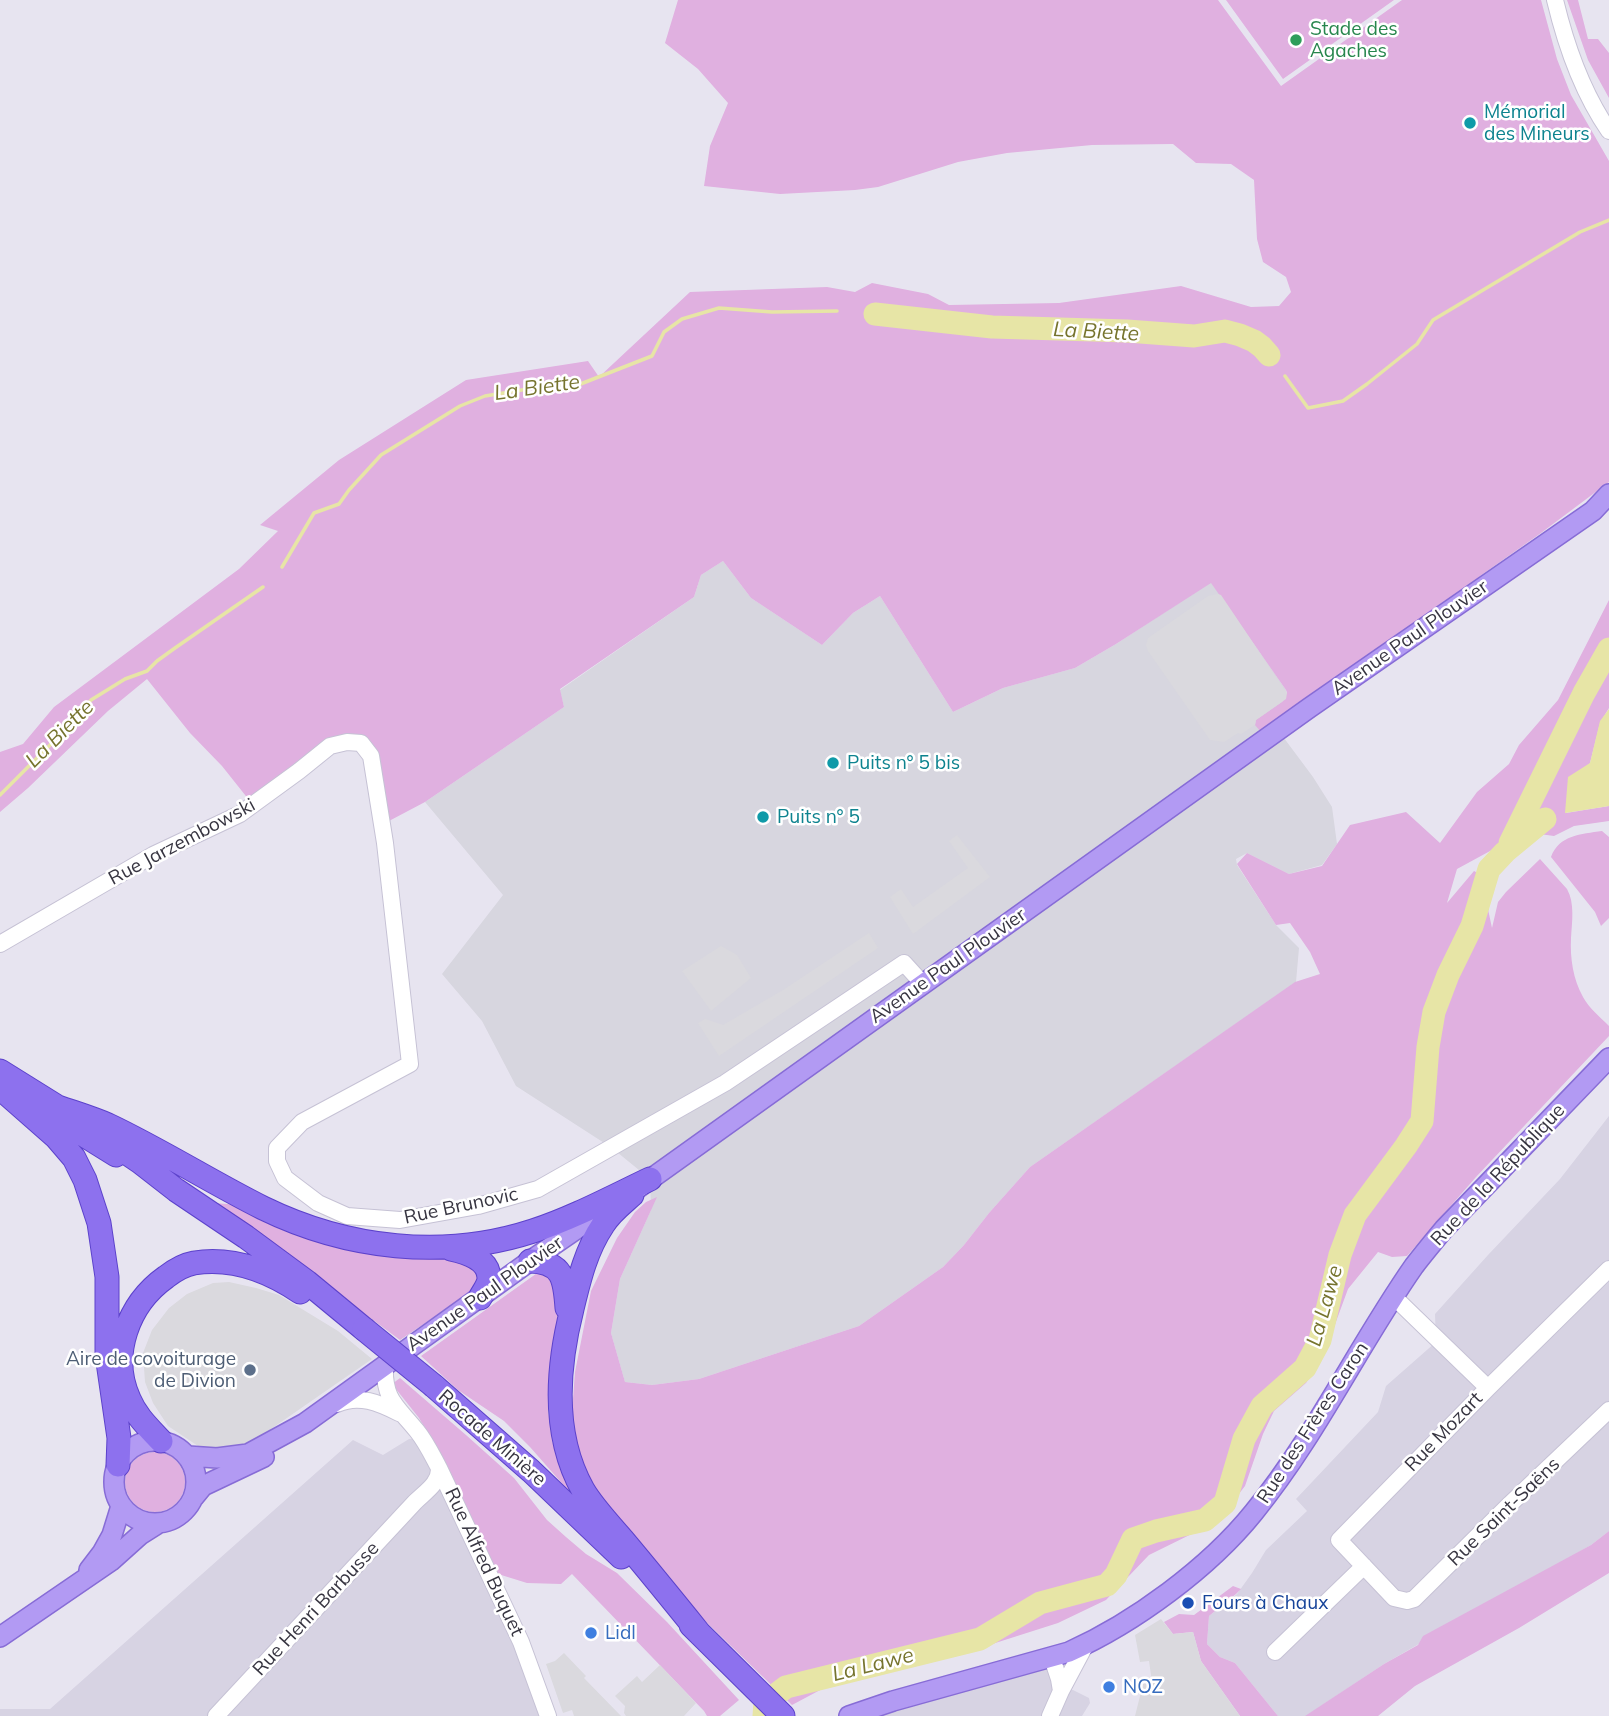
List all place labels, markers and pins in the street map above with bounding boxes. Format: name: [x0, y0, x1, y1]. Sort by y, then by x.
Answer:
place label: Stade des Agaches: [1310, 18, 1398, 62]
marker: Stade des Agaches: [1288, 32, 1304, 48]
place label: Mémorial des Mineurs: [1484, 101, 1590, 145]
marker: Mémorial des Mineurs: [1462, 115, 1478, 131]
place label: Puits n° 5 bis: [847, 752, 960, 774]
marker: Puits n° 5 bis: [825, 755, 841, 771]
place label: Puits n° 5: [777, 806, 860, 828]
marker: Puits n° 5: [755, 809, 771, 825]
place label: Aire de covoiturage de Divion: [66, 1348, 236, 1392]
marker: Aire de covoiturage de Divion: [242, 1362, 258, 1378]
place label: Fours à Chaux: [1202, 1592, 1328, 1614]
marker: Fours à Chaux: [1180, 1595, 1196, 1611]
place label: Lidl: [605, 1622, 636, 1644]
marker: Lidl: [583, 1625, 599, 1641]
place label: NOZ: [1123, 1676, 1163, 1698]
marker: NOZ: [1101, 1679, 1117, 1695]

